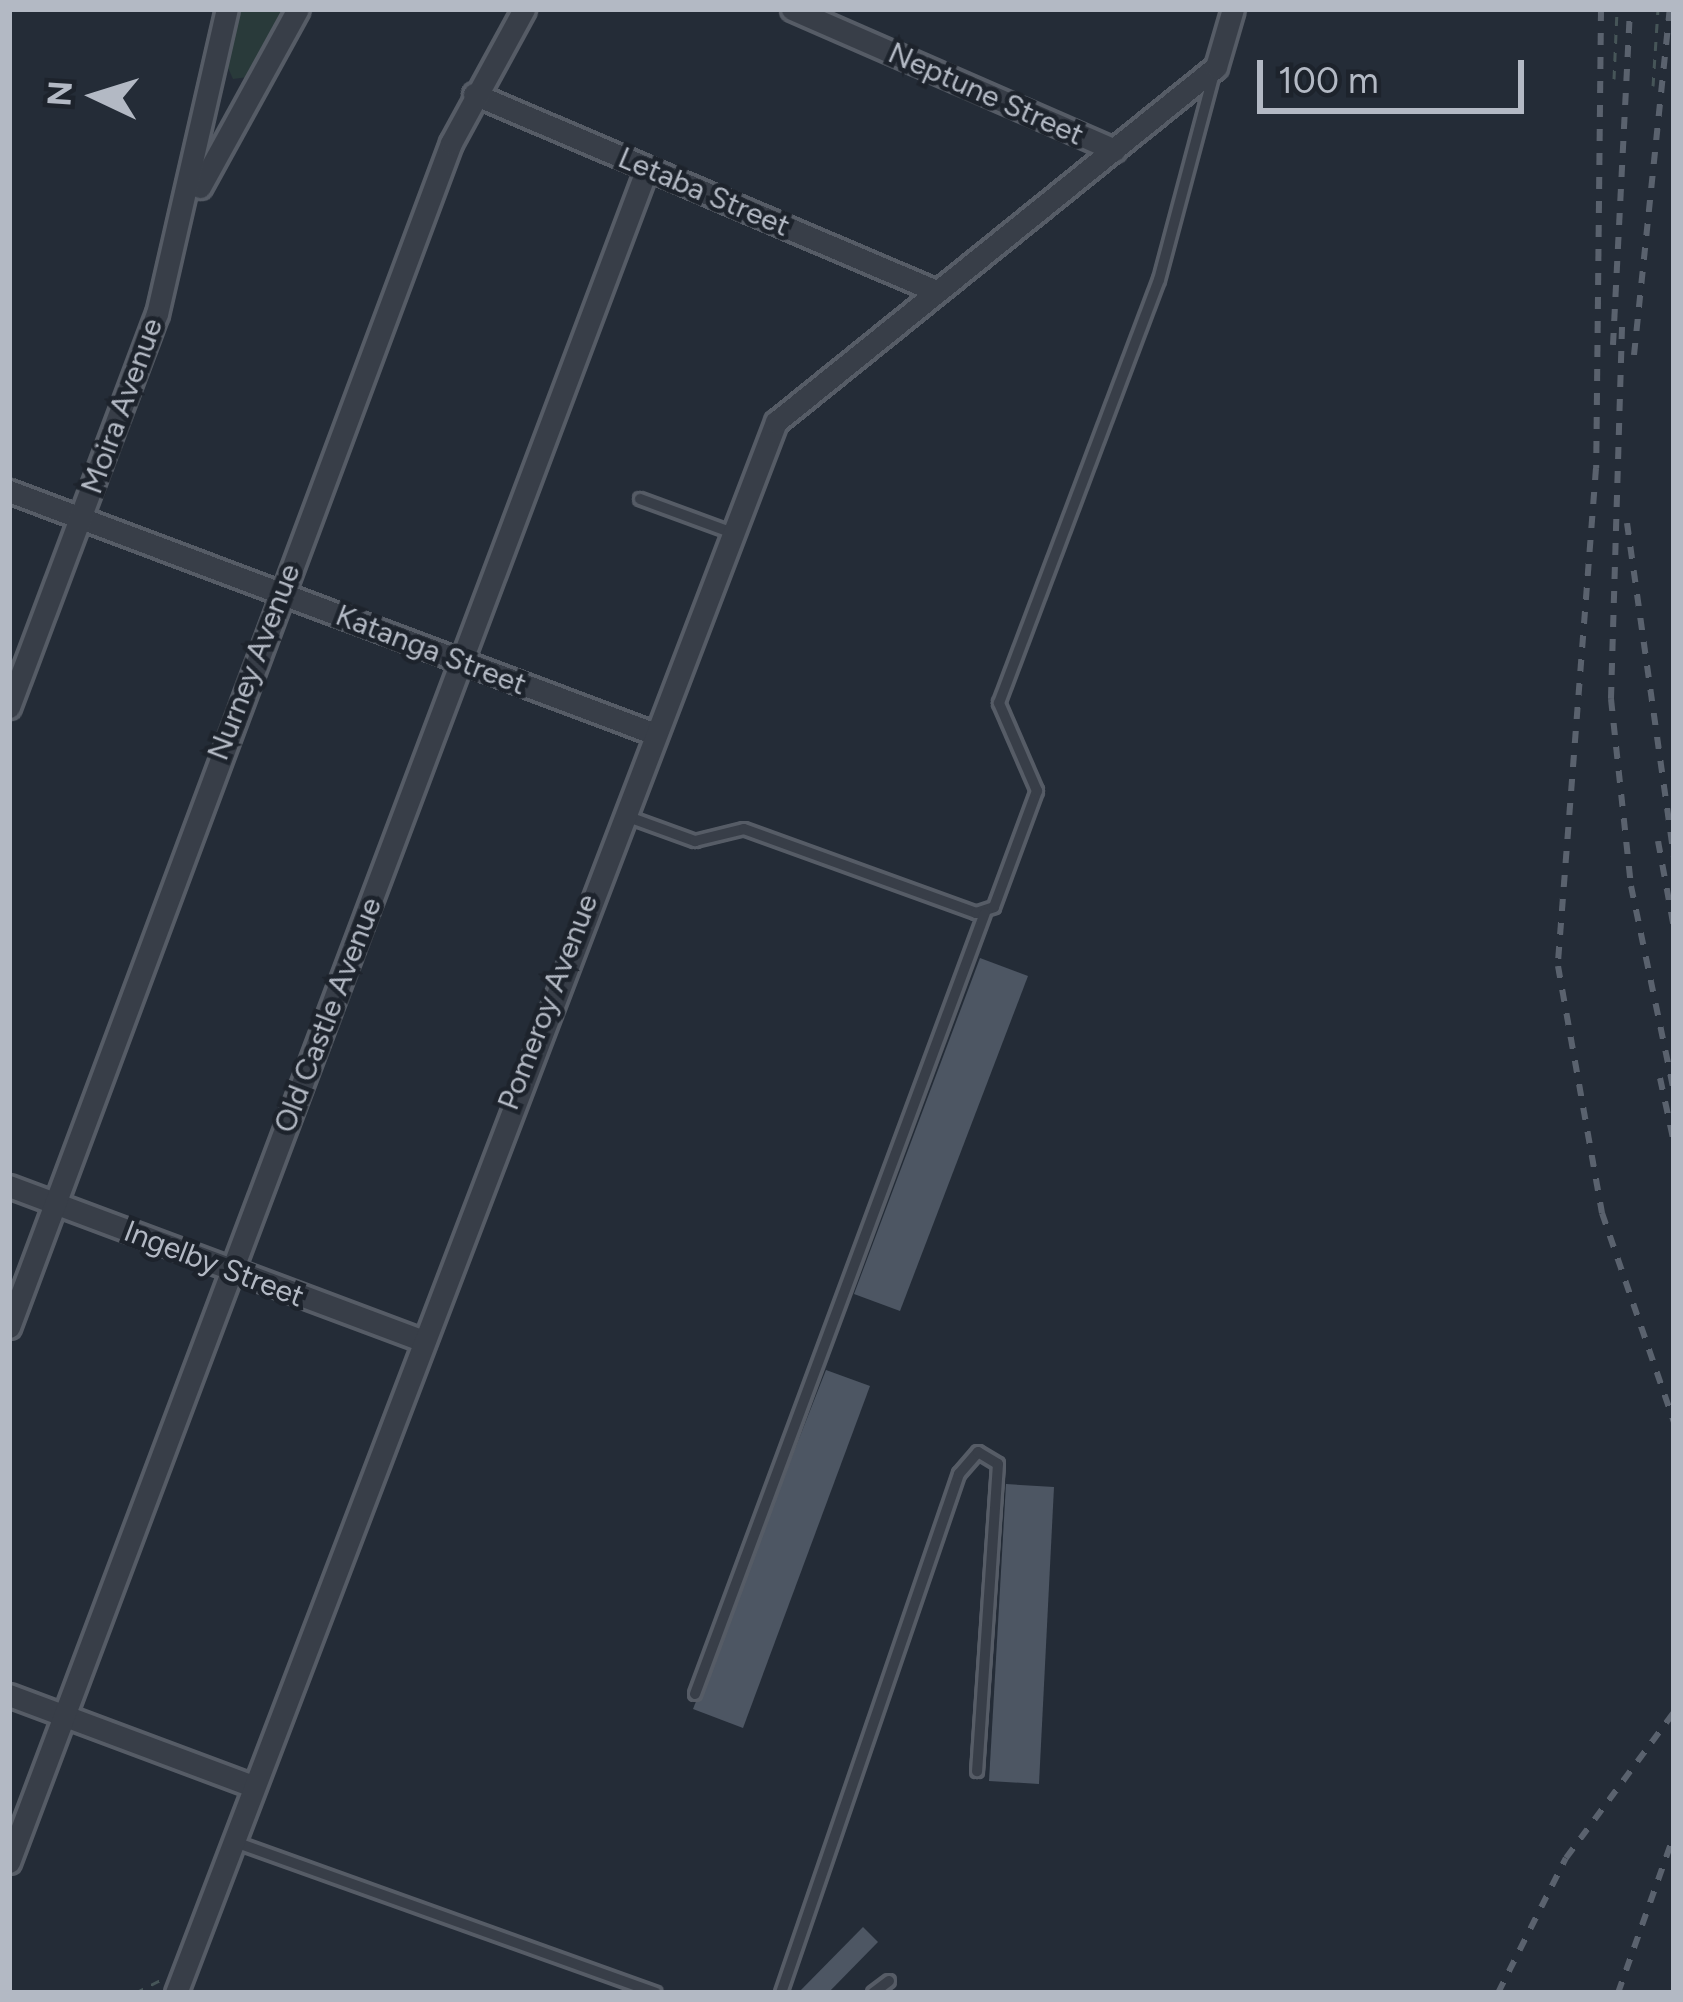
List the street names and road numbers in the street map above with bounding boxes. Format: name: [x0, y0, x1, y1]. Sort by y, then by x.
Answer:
street label: Neptune Street: [883, 35, 1089, 153]
street label: Letaba Street: [613, 140, 795, 244]
street label: Moira Avenue: [74, 313, 170, 499]
street label: Nurney Avenue: [200, 559, 308, 765]
street label: Katanga Street: [331, 597, 531, 703]
street label: Pomeroy Avenue: [490, 889, 606, 1115]
street label: Old Castle Avenue: [267, 892, 389, 1138]
street label: Ingelby Street: [119, 1213, 309, 1315]

